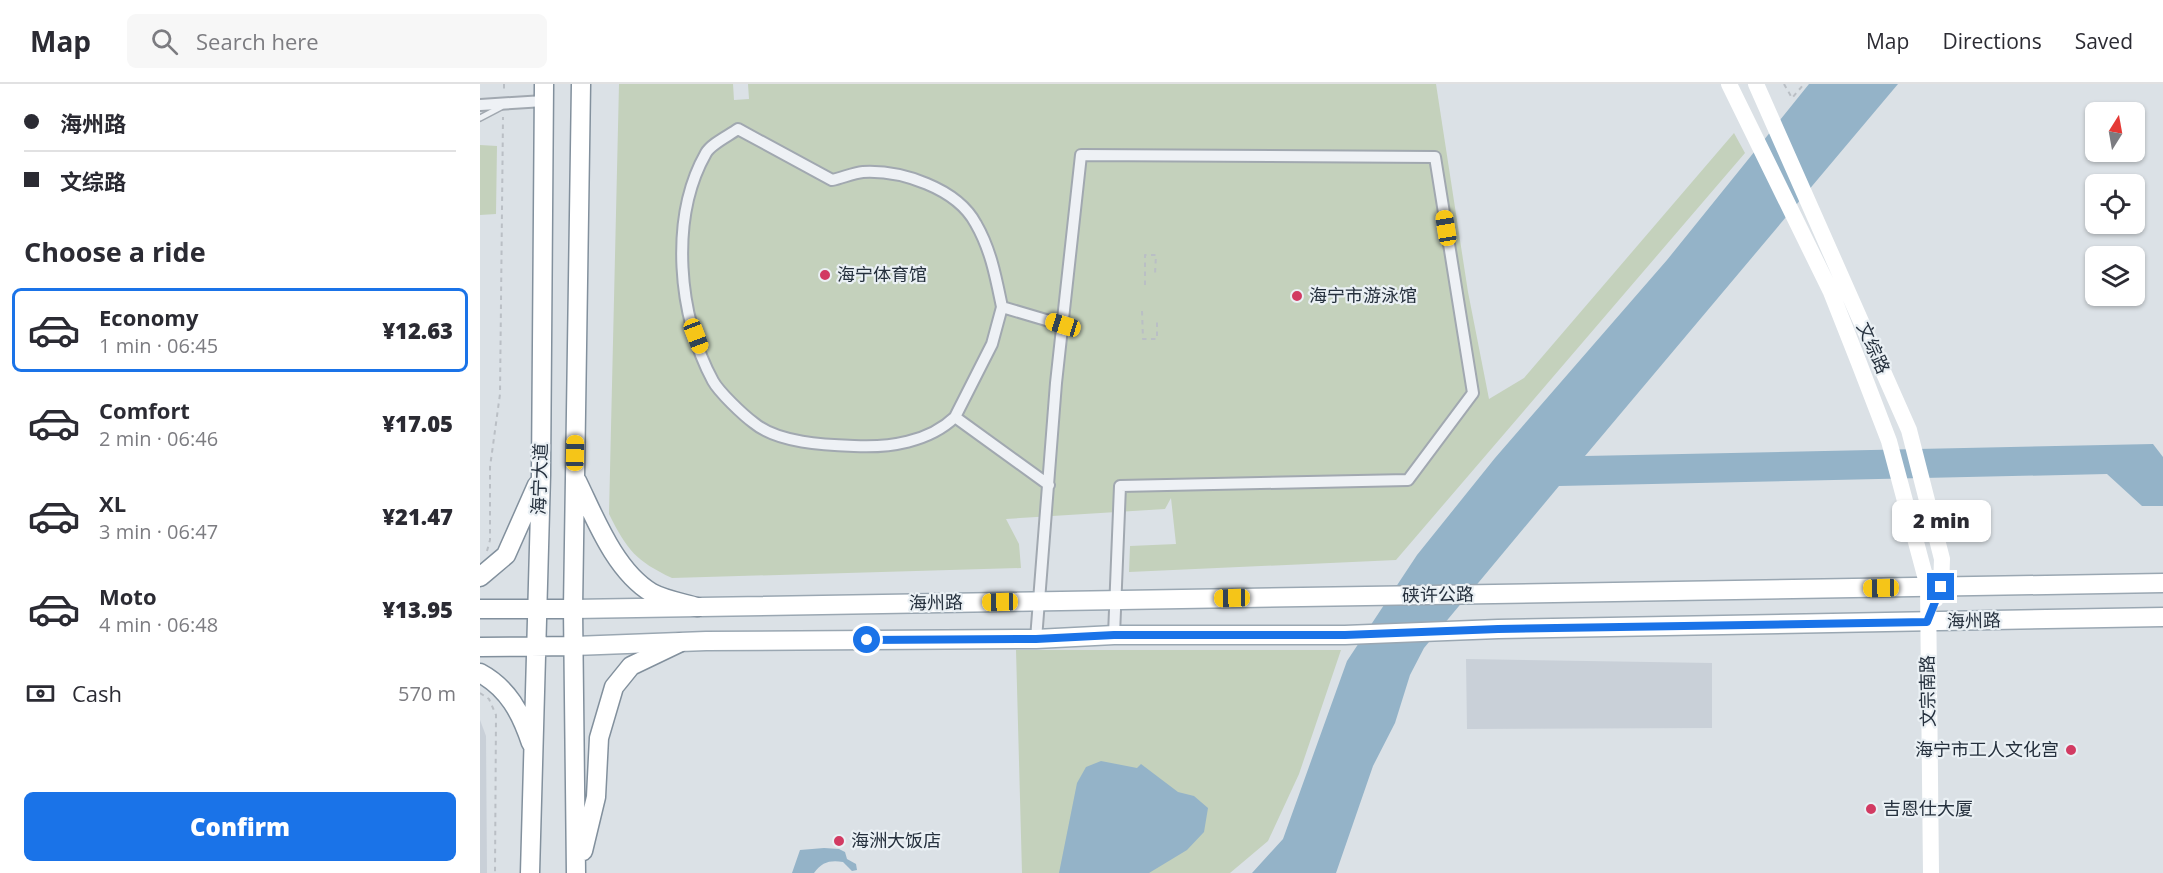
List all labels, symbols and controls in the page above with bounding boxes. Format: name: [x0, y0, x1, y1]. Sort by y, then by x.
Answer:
search box: [127, 14, 547, 68]
text: Map: [30, 22, 91, 60]
icon: search: [148, 25, 181, 58]
text: Search here: [196, 26, 319, 56]
text: Map: [1866, 27, 1909, 55]
text: Directions: [1942, 27, 2042, 55]
text: Saved: [2075, 27, 2133, 55]
north arrow: [2085, 102, 2145, 162]
map controls: [2085, 102, 2145, 306]
text: 海州路: [60, 108, 126, 138]
text: 文综路: [60, 166, 126, 196]
button: locate: [2085, 174, 2145, 234]
car: [1434, 209, 1458, 247]
text: Choose a ride: [24, 233, 206, 270]
button: layers: [2085, 246, 2145, 306]
place label: 海宁体育馆: [837, 262, 927, 286]
marker: 海宁体育馆: [818, 268, 832, 282]
place label: 海宁市游泳馆: [1309, 283, 1417, 307]
marker: 海宁市游泳馆: [1290, 289, 1304, 303]
text: Economy: [99, 302, 198, 332]
icon: car: [27, 303, 81, 357]
car: [1043, 311, 1083, 339]
text: ¥12.63: [382, 315, 453, 345]
car: [681, 316, 711, 356]
street label: 文综路: [1852, 318, 1896, 377]
text: 1 min · 06:45: [99, 332, 218, 359]
text: Comfort: [99, 395, 190, 425]
icon: car: [27, 396, 81, 450]
text: ¥17.05: [382, 408, 453, 438]
text: 2 min · 06:46: [99, 425, 218, 452]
car: [566, 435, 584, 471]
street label: 海宁大道: [526, 443, 552, 515]
text: XL: [99, 488, 126, 518]
icon: car: [27, 489, 81, 543]
callout: 2 min: [1892, 500, 1990, 542]
text: ¥21.47: [382, 501, 453, 531]
text: 2 min: [1913, 507, 1970, 534]
text: 3 min · 06:47: [99, 518, 218, 545]
route end: [1927, 573, 1954, 600]
car: [1863, 579, 1899, 597]
text: Moto: [99, 581, 157, 611]
street label: 硖许公路: [1402, 581, 1474, 607]
icon: car: [27, 582, 81, 636]
car: [1214, 589, 1250, 607]
street label: 海州路: [909, 590, 963, 614]
car: [982, 593, 1018, 611]
text: ¥13.95: [382, 594, 453, 624]
street label: 海州路: [1947, 608, 2001, 632]
text: 4 min · 06:48: [99, 611, 218, 638]
route start: [853, 626, 880, 653]
street label: 文宗南路: [1914, 655, 1940, 727]
icon: cash: [24, 677, 57, 710]
text: Cash: [72, 678, 122, 708]
text: 570 m: [398, 680, 456, 707]
place label: 海宁市工人文化宫: [1915, 737, 2059, 761]
marker: 海宁市工人文化宫: [2064, 743, 2078, 757]
button: Confirm: [24, 792, 456, 861]
place label: 吉恩仕大厦: [1883, 796, 1973, 820]
marker: 吉恩仕大厦: [1864, 802, 1878, 816]
place label: 海洲大饭店: [851, 828, 941, 852]
marker: 海洲大饭店: [832, 834, 846, 848]

